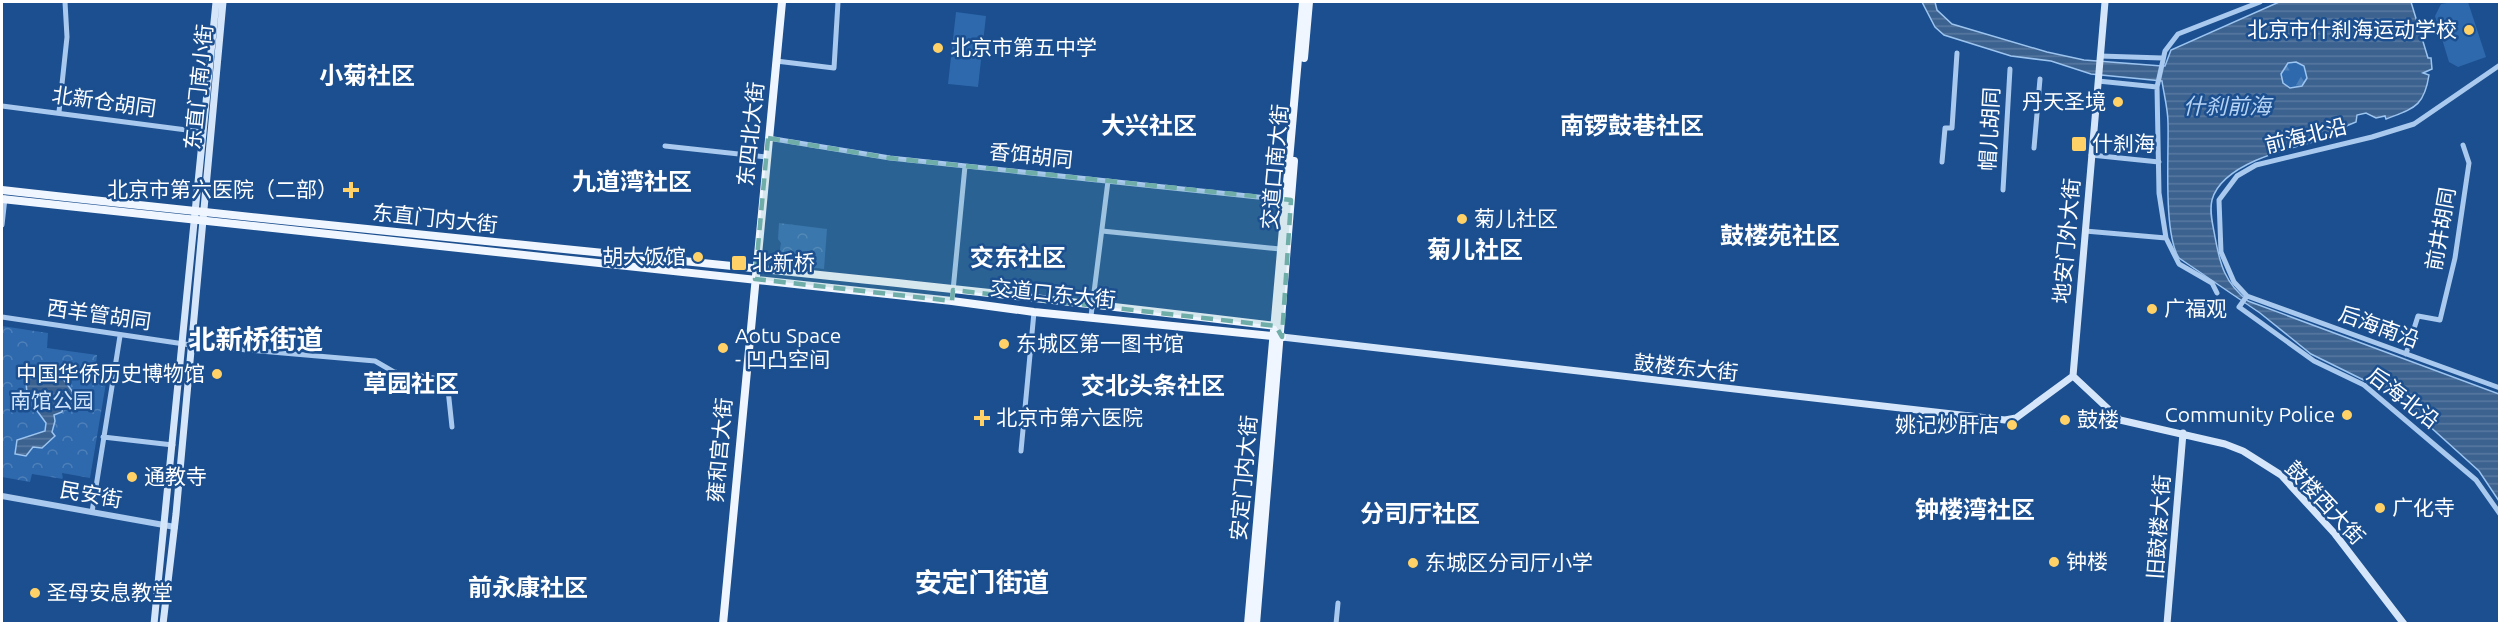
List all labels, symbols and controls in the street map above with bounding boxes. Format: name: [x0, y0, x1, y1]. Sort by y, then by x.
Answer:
place label: 北京市什刹海运动学校: [2247, 17, 2457, 41]
street label: 东直门南小街: [179, 23, 217, 151]
marker: 北京市什刹海运动学校: [2462, 23, 2476, 37]
place label: 北京市第五中学: [950, 35, 1097, 59]
marker: 北京市第五中学: [931, 41, 945, 55]
district label: 小菊社区: [319, 62, 415, 89]
street label: 东四北大街: [733, 80, 767, 187]
street label: 北新仓胡同: [50, 82, 158, 120]
street label: 帽儿胡同: [1975, 86, 2003, 172]
place label: 丹天圣境: [2022, 89, 2106, 113]
water label: 什刹前海: [2183, 93, 2274, 118]
marker: 丹天圣境: [2111, 95, 2125, 109]
street label: 交道口南大街: [1257, 103, 1291, 231]
district label: 大兴社区: [1101, 112, 1197, 139]
district label: 南锣鼓巷社区: [1560, 112, 1704, 139]
street label: 前海北沿: [2262, 113, 2349, 157]
place label: 什刹海: [2092, 131, 2155, 155]
marker: 什刹海: [2070, 135, 2088, 153]
street label: 香饵胡同: [988, 139, 1074, 171]
district label: 九道湾社区: [572, 168, 692, 195]
place label: 北京市第六医院（二部）: [107, 177, 338, 201]
street label: 地安门外大街: [2049, 177, 2083, 305]
marker: 北京市第六医院（二部）: [342, 181, 360, 199]
street label: 前井胡同: [2421, 185, 2459, 272]
street label: 东直门内大街: [371, 199, 499, 237]
place label: 菊儿社区: [1474, 206, 1558, 230]
marker: 菊儿社区: [1455, 212, 1469, 226]
district label: 鼓楼苑社区: [1720, 222, 1840, 249]
district label: 菊儿社区: [1427, 236, 1523, 263]
place label: 胡大饭馆: [602, 244, 686, 268]
district label: 交东社区: [970, 244, 1066, 271]
marker: 胡大饭馆: [691, 250, 705, 264]
place label: 北新桥: [752, 250, 815, 274]
marker: 北新桥: [730, 254, 748, 272]
street label: 交道口东大街: [989, 274, 1117, 312]
street label: 西羊管胡同: [45, 295, 153, 333]
place label: 广福观: [2164, 296, 2227, 320]
street label: 后海南沿: [2336, 300, 2423, 352]
marker: 广福观: [2145, 302, 2159, 316]
place label: Aotu Space - 凹凸空间: [735, 323, 841, 371]
district label: 北新桥街道: [189, 324, 324, 354]
place label: 东城区第一图书馆: [1016, 331, 1184, 355]
marker: 东城区第一图书馆: [997, 337, 1011, 351]
marker: Aotu Space - 凹凸空间: [716, 341, 730, 355]
street label: 鼓楼东大街: [1633, 350, 1740, 384]
place label: 中国华侨历史博物馆: [16, 361, 205, 385]
street label: 后海北沿: [2363, 362, 2444, 433]
marker: 中国华侨历史博物馆: [210, 367, 224, 381]
district label: 草园社区: [363, 370, 459, 397]
district label: 交北头条社区: [1081, 372, 1225, 399]
park label: 南馆公园: [10, 388, 94, 412]
street label: 雍和宫大街: [702, 397, 736, 503]
place label: Community Police: [2165, 402, 2335, 426]
place label: 北京市第六医院: [996, 405, 1143, 429]
place label: 鼓楼: [2077, 407, 2119, 431]
marker: Community Police: [2340, 408, 2354, 422]
marker: 北京市第六医院: [973, 409, 991, 427]
place label: 姚记炒肝店: [1895, 412, 2000, 436]
marker: 鼓楼: [2058, 413, 2072, 427]
street label: 安定门内大街: [1226, 414, 1260, 542]
marker: 姚记炒肝店: [2005, 418, 2019, 432]
street label: 鼓楼西大街: [2281, 456, 2370, 549]
place label: 通教寺: [144, 464, 207, 488]
marker: 通教寺: [125, 470, 139, 484]
street label: 旧鼓楼大街: [2142, 474, 2174, 580]
street label: 民安街: [58, 477, 124, 511]
place label: 广化寺: [2392, 495, 2455, 519]
district label: 钟楼湾社区: [1915, 496, 2035, 523]
district label: 分司厅社区: [1360, 500, 1480, 527]
marker: 广化寺: [2373, 501, 2387, 515]
place label: 钟楼: [2066, 549, 2108, 573]
place label: 东城区分司厅小学: [1425, 550, 1593, 574]
marker: 钟楼: [2047, 555, 2061, 569]
marker: 东城区分司厅小学: [1406, 556, 1420, 570]
district label: 安定门街道: [915, 567, 1050, 597]
district label: 前永康社区: [468, 574, 588, 601]
place label: 圣母安息教堂: [47, 580, 173, 604]
marker: 圣母安息教堂: [28, 586, 42, 600]

